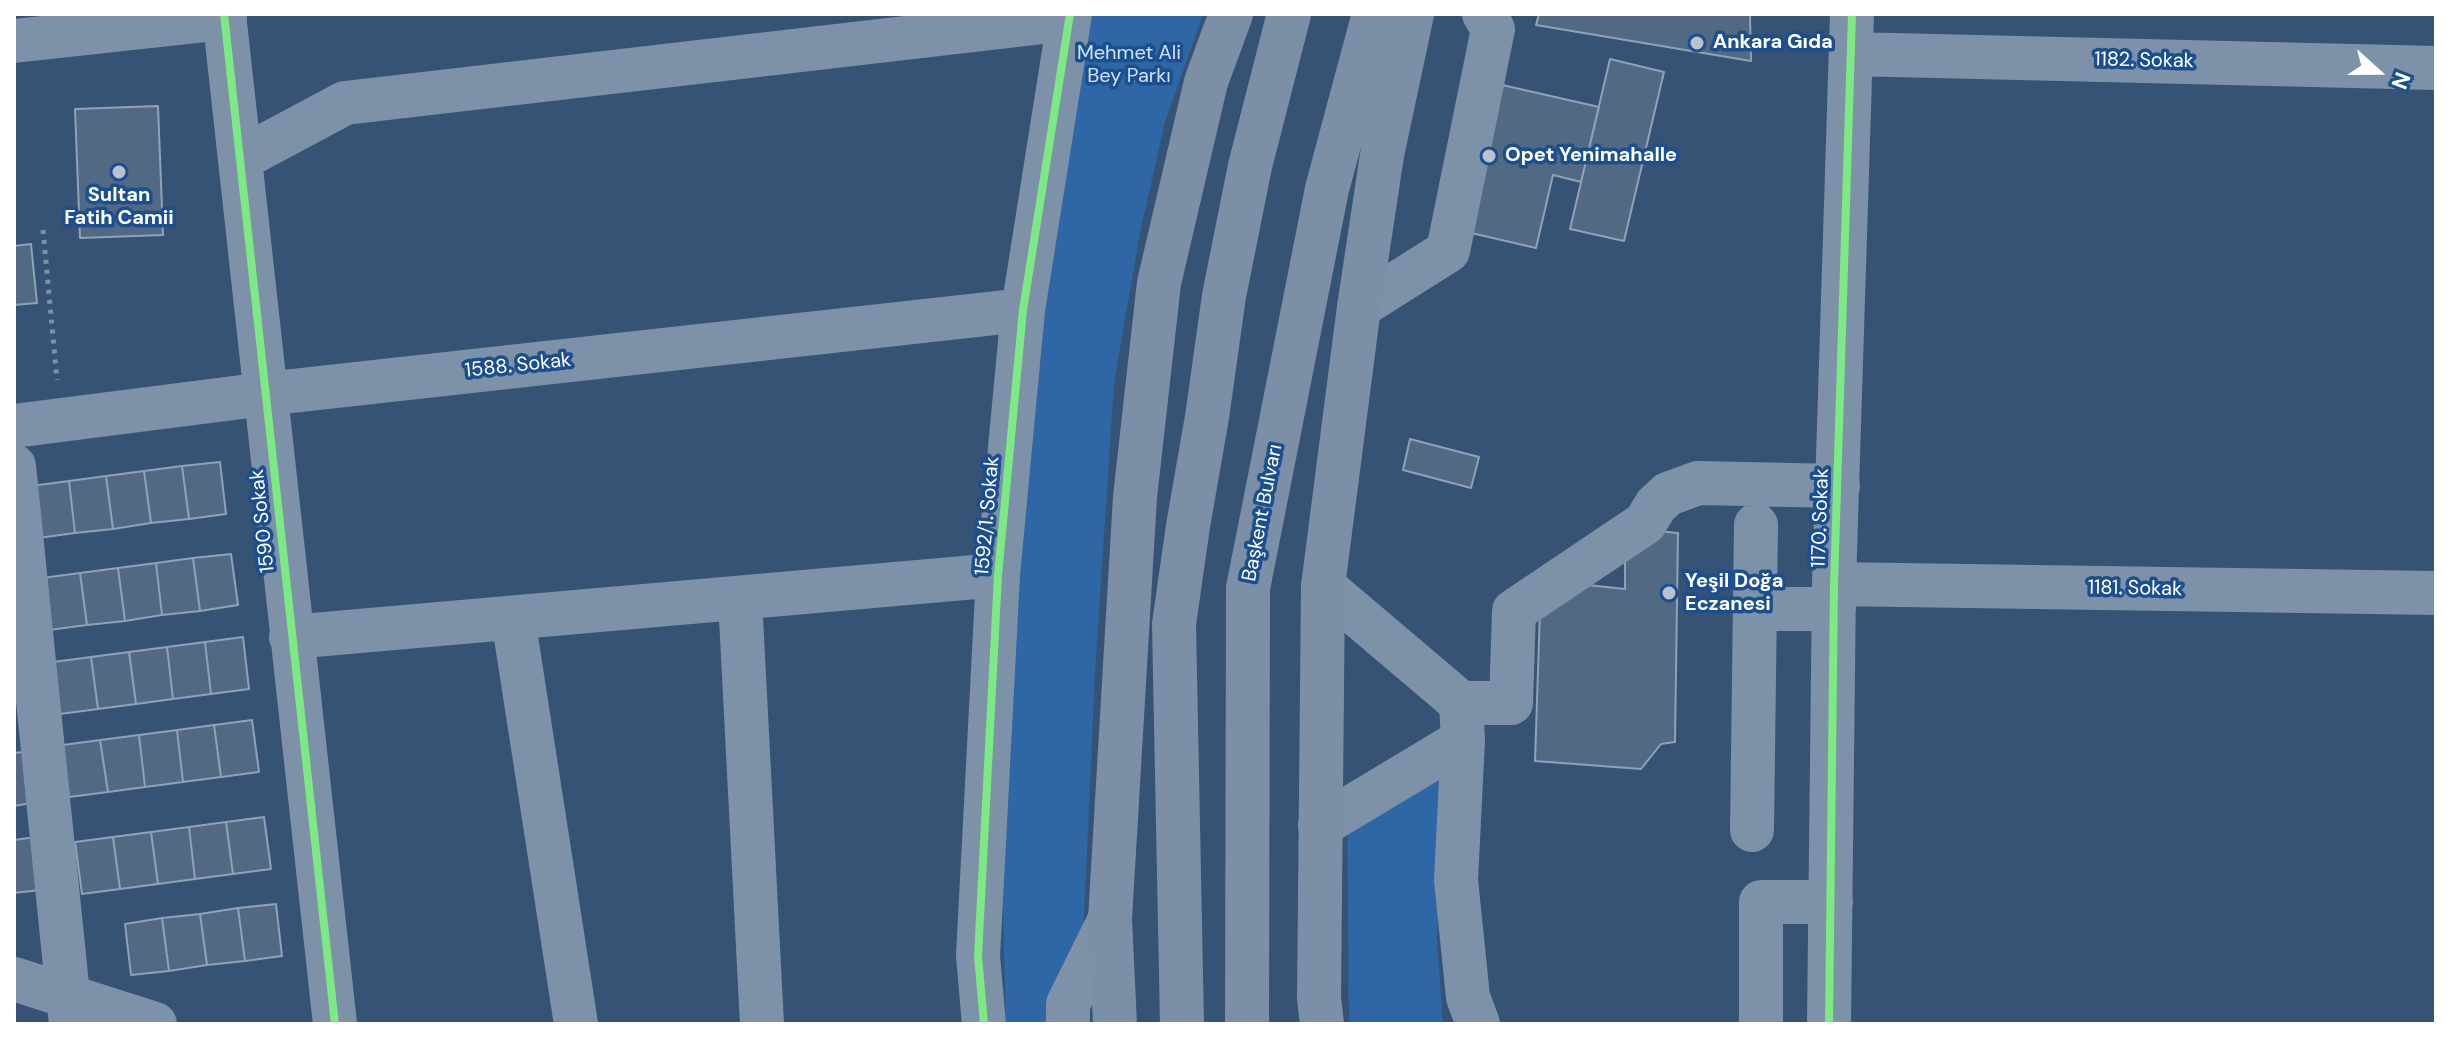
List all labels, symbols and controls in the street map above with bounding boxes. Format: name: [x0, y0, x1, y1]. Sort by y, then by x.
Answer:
place label: Ankara Gıda: [1713, 31, 1833, 55]
north arrow: [2338, 32, 2418, 112]
marker: Ankara Gıda: [1688, 34, 1706, 52]
park label: Mehmet Ali Bey Parkı: [1077, 42, 1181, 89]
street label: 1182. Sokak: [2094, 48, 2194, 74]
text: N: [2384, 68, 2417, 93]
place label: Opet Yenimahalle: [1505, 144, 1677, 168]
marker: Opet Yenimahalle: [1480, 147, 1498, 165]
marker: Sultan Fatih Camii: [110, 163, 128, 181]
place label: Sultan Fatih Camii: [64, 184, 174, 231]
street label: 1588. Sokak: [464, 349, 572, 383]
street label: Başkent Bulvarı: [1238, 442, 1288, 584]
street label: 1592/1. Sokak: [971, 455, 1005, 577]
street label: 1590 Sokak: [246, 468, 280, 574]
street label: 1170. Sokak: [1807, 468, 1835, 568]
place label: Yeşil Doğa Eczanesi: [1685, 570, 1783, 617]
street label: 1181. Sokak: [2088, 576, 2182, 602]
marker: Yeşil Doğa Eczanesi: [1660, 584, 1678, 602]

